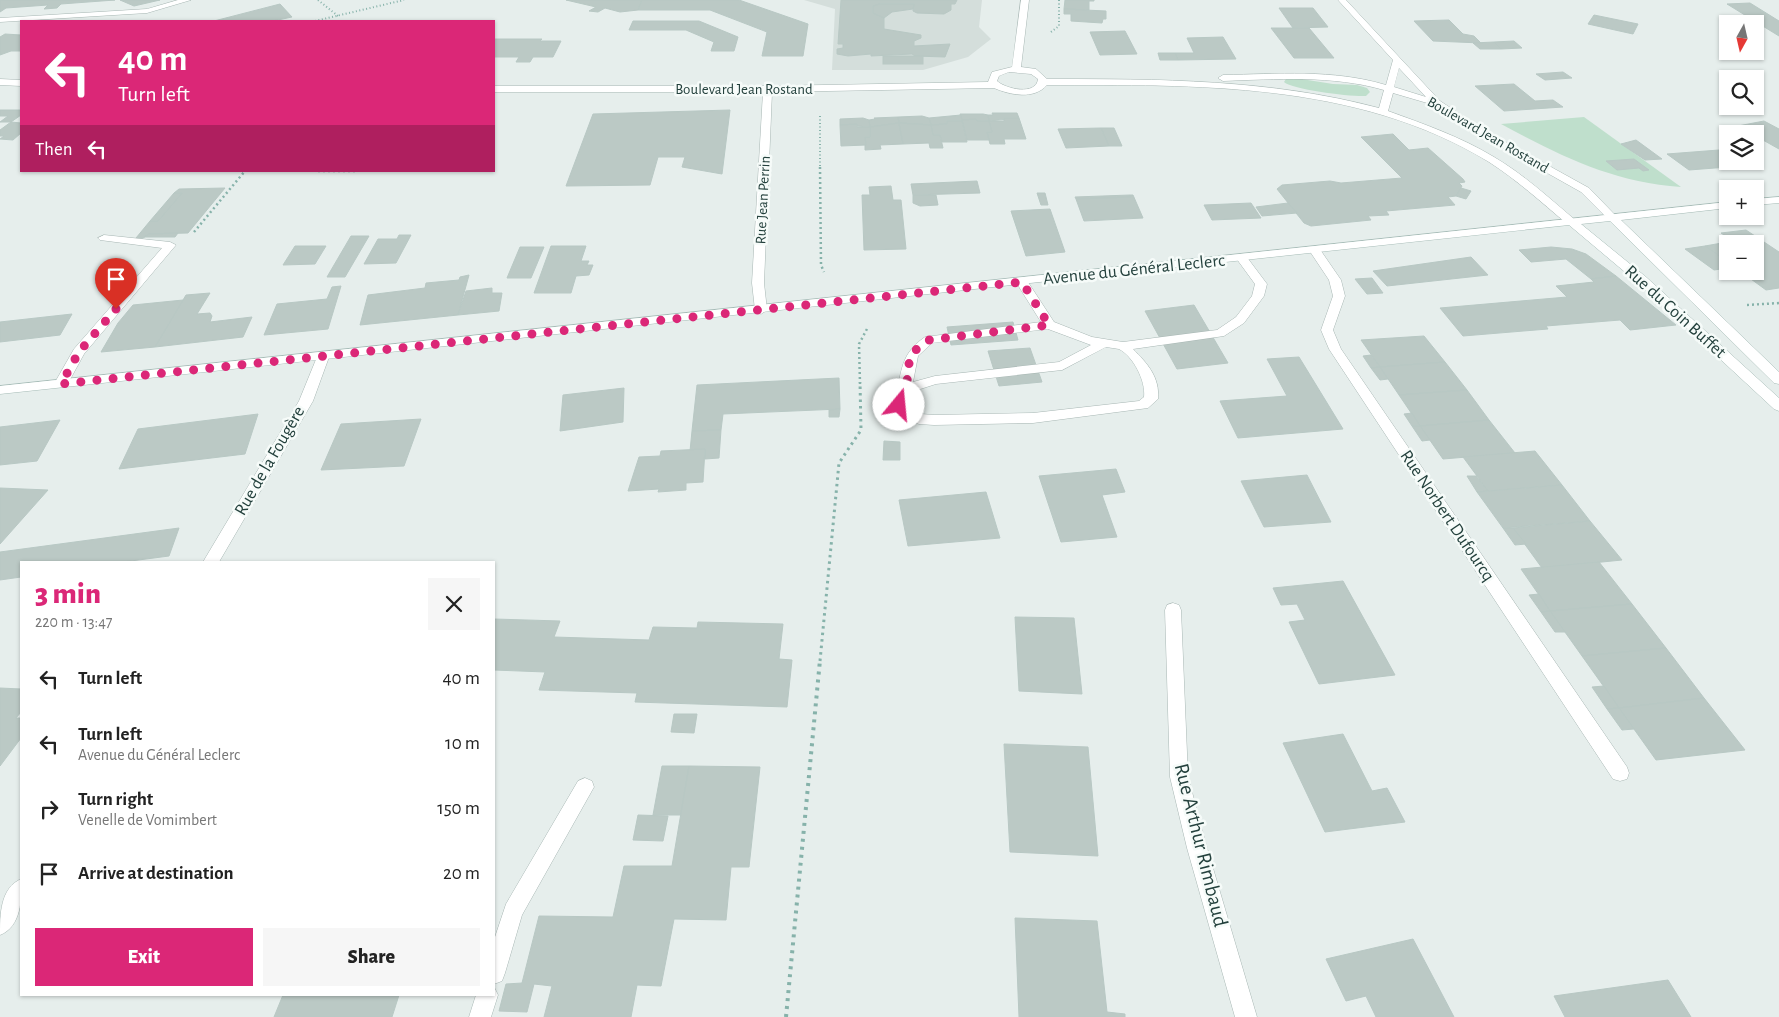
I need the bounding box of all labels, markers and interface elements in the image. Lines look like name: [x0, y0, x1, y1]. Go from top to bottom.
north arrow: [1719, 15, 1764, 60]
map controls: [1719, 15, 1764, 280]
icon: left: [35, 40, 100, 105]
text: 40 m: [118, 42, 187, 77]
button: search: [1719, 70, 1764, 115]
street label: Boulevard Jean Rostand: [675, 82, 813, 97]
text: Turn left: [118, 83, 190, 105]
street label: Boulevard Jean Rostand: [1425, 94, 1551, 176]
button: layers: [1719, 125, 1764, 170]
icon: left: [83, 135, 111, 163]
text: Then: [35, 140, 73, 159]
street label: Rue Jean Perrin: [753, 155, 773, 245]
button: +: [1719, 180, 1764, 225]
button: −: [1719, 235, 1764, 280]
street label: Avenue du Général Leclerc: [1042, 252, 1226, 288]
pin: [95, 258, 137, 309]
street label: Rue du Coin Buffet: [1621, 262, 1729, 362]
icon: arrive: [102, 265, 130, 293]
position arrow: [872, 378, 924, 430]
street label: Rue de la Fougère: [232, 403, 308, 519]
street label: Rue Norbert Dufourcq: [1396, 447, 1498, 585]
button: close: [428, 578, 480, 630]
text: 3 min: [35, 579, 101, 609]
text: 220 m · 13:47: [35, 614, 113, 630]
icon: left: [35, 665, 63, 693]
text: Turn left: [78, 669, 142, 688]
text: 40 m: [442, 669, 480, 688]
text: Turn left: [78, 725, 142, 744]
icon: left: [35, 730, 63, 758]
text: 10 m: [445, 734, 480, 753]
text: Avenue du Général Leclerc: [78, 747, 240, 763]
street label: Rue Arthur Rimbaud: [1171, 761, 1232, 929]
text: Turn right: [78, 790, 153, 809]
icon: right: [35, 795, 63, 823]
text: 150 m: [437, 799, 480, 818]
text: Venelle de Vomimbert: [78, 812, 217, 828]
icon: arrive: [35, 860, 63, 888]
text: Arrive at destination: [78, 864, 234, 883]
text: 20 m: [443, 864, 480, 883]
button: Exit: [35, 928, 253, 986]
button: Share: [263, 928, 480, 986]

